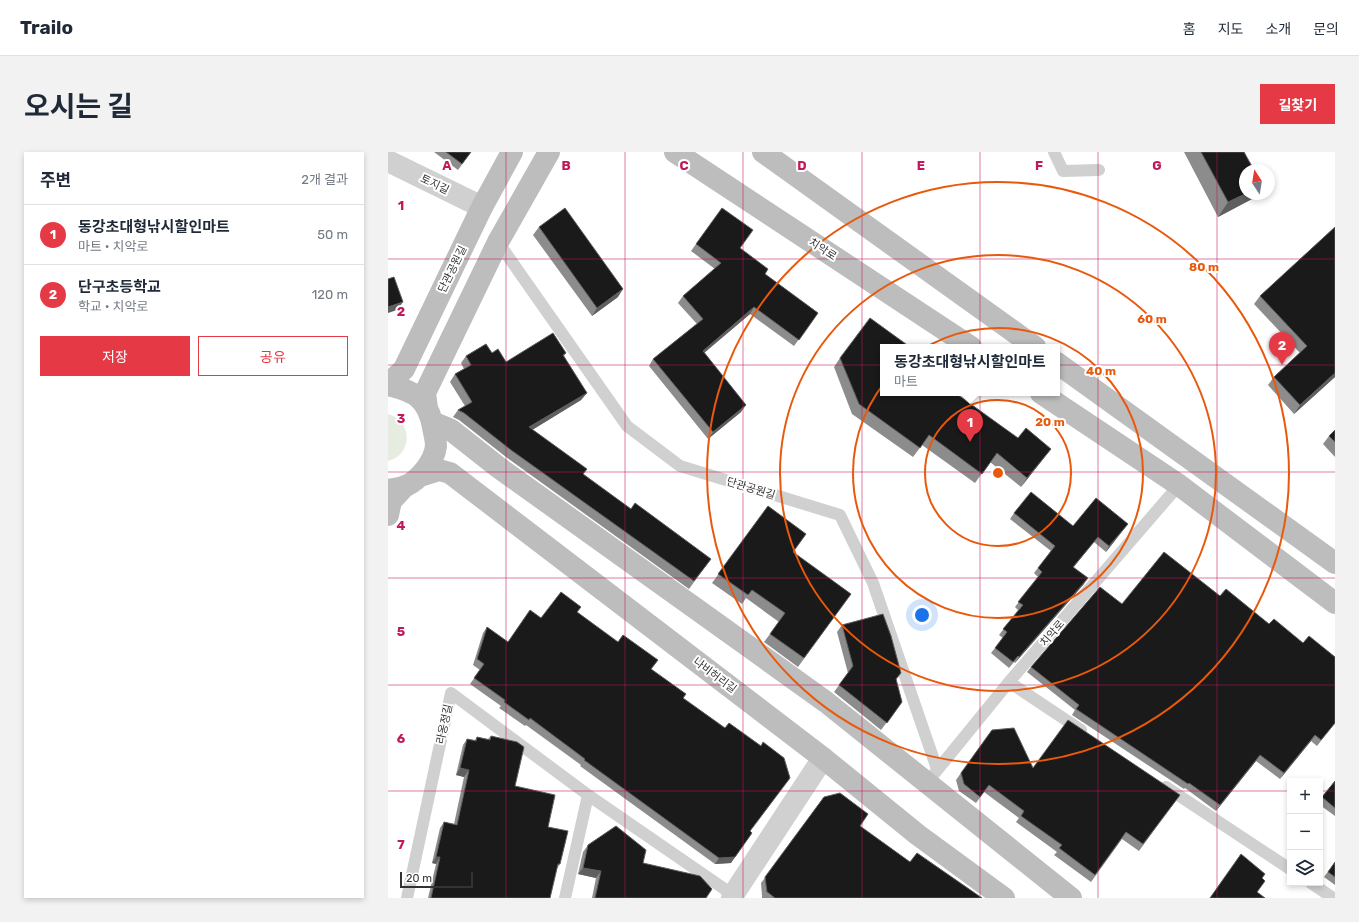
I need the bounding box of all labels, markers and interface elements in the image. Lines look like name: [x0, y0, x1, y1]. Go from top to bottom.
text: Trailo: [20, 16, 73, 39]
text: 홈: [1183, 21, 1196, 38]
text: 지도: [1218, 21, 1243, 38]
text: 소개: [1265, 21, 1291, 38]
text: 문의: [1313, 21, 1339, 38]
button: 길찾기: [1260, 84, 1335, 124]
text: 오시는 길: [24, 90, 133, 123]
text: A: [442, 158, 452, 173]
text: B: [561, 158, 571, 173]
text: C: [679, 158, 689, 173]
text: D: [797, 158, 807, 173]
text: E: [917, 158, 925, 173]
text: F: [1035, 158, 1043, 173]
text: G: [1152, 158, 1162, 173]
north arrow: [1239, 164, 1275, 200]
text: 주변: [40, 170, 71, 190]
text: 2개 결과: [301, 172, 348, 187]
street label: 토지길: [418, 172, 451, 197]
text: 1: [398, 198, 404, 213]
text: 동강초대형낚시할인마트: [78, 218, 230, 236]
text: 1: [50, 227, 56, 242]
text: 50 m: [317, 227, 348, 242]
street label: 치악로: [806, 236, 839, 263]
text: 마트 · 치악로: [78, 239, 148, 254]
street label: 단관공원길: [436, 244, 469, 295]
text: 80 m: [1189, 260, 1219, 274]
text: 단구초등학교: [78, 278, 161, 296]
text: 2: [49, 287, 57, 302]
text: 120 m: [312, 287, 348, 302]
text: 학교 · 치악로: [78, 299, 148, 314]
text: 2: [397, 304, 405, 319]
text: 60 m: [1137, 312, 1167, 326]
pin: 2: [1269, 332, 1295, 365]
button: 저장: [40, 336, 190, 376]
button: 공유: [198, 336, 348, 376]
popup: [880, 344, 1060, 396]
text: 동강초대형낚시할인마트: [894, 353, 1046, 371]
text: 40 m: [1086, 364, 1116, 378]
text: 마트: [894, 374, 918, 389]
pin: 1: [957, 409, 983, 442]
text: 3: [397, 411, 406, 426]
text: 20 m: [1035, 415, 1065, 429]
centre of rings: [991, 466, 1005, 480]
street label: 단관공원길: [725, 475, 777, 502]
text: 4: [397, 518, 406, 533]
your location: [912, 605, 932, 625]
street label: 치악로: [1038, 618, 1067, 649]
text: 5: [397, 624, 405, 639]
street label: 나비허리길: [691, 655, 739, 696]
street label: 라옹정길: [434, 703, 455, 745]
text: 6: [397, 731, 406, 746]
map controls: [1287, 778, 1323, 886]
button: +: [1287, 778, 1323, 814]
button: −: [1287, 814, 1323, 850]
text: 7: [397, 837, 405, 852]
button: layers: [1287, 850, 1323, 886]
scale bar: [400, 870, 473, 889]
text: 20 m: [406, 872, 432, 885]

